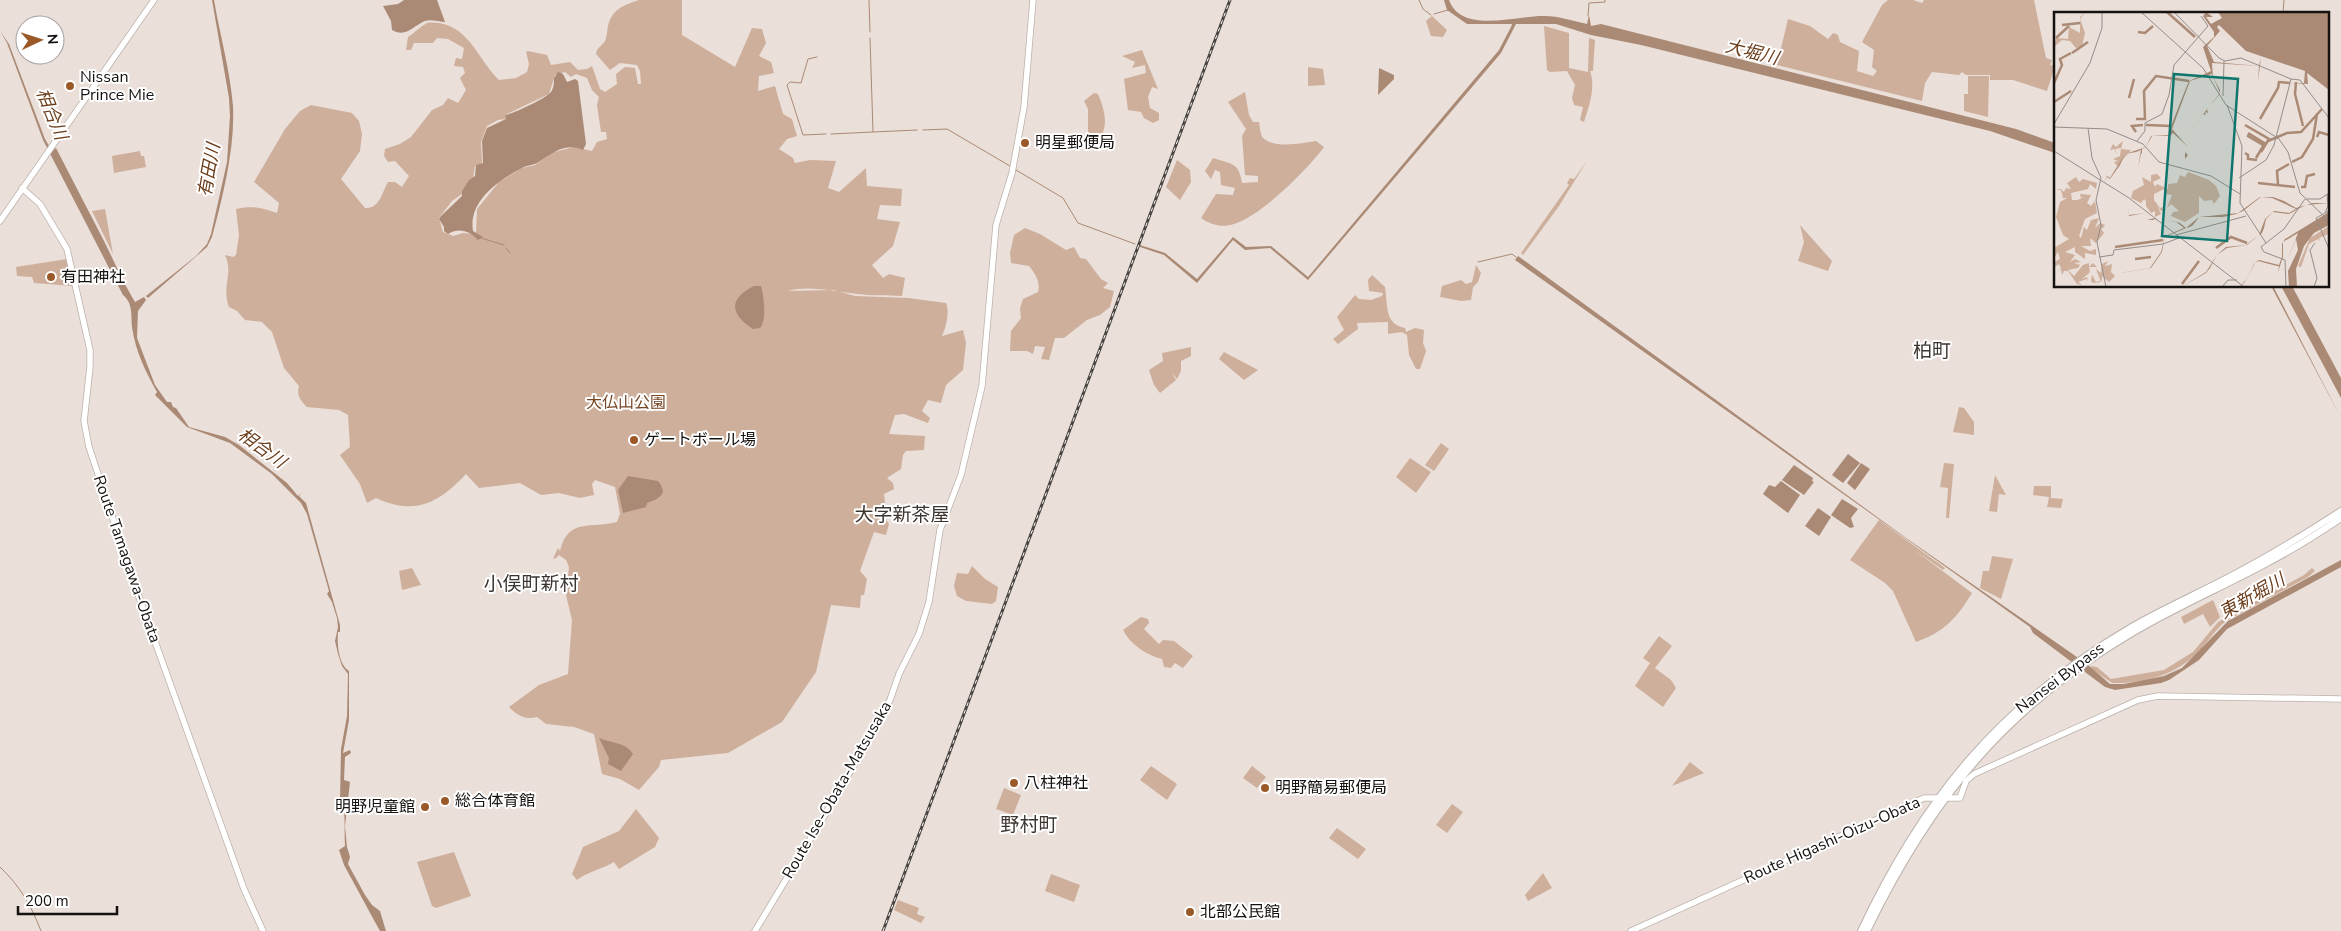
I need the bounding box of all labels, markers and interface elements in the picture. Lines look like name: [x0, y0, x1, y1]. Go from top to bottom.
inset map: [2054, 12, 2328, 288]
north arrow: [15, 15, 65, 65]
text: N: [43, 33, 62, 45]
water label: 大堀川: [1723, 34, 1783, 71]
place label: Nissan Prince Mie: [80, 66, 154, 106]
marker: Nissan Prince Mie: [64, 80, 76, 92]
water label: 相合川: [31, 84, 74, 145]
place label: 明星郵便局: [1035, 132, 1115, 154]
marker: 明星郵便局: [1019, 137, 1031, 149]
water label: 有田川: [192, 139, 226, 199]
place label: 有田神社: [61, 266, 125, 288]
marker: 有田神社: [45, 271, 57, 283]
district label: 柏町: [1913, 338, 1951, 364]
park label: 大仏山公園: [586, 392, 666, 414]
water label: 相合川: [233, 422, 293, 475]
place label: ゲートボール場: [644, 429, 756, 451]
marker: ゲートボール場: [628, 434, 640, 446]
street label: Route Tamagawa-Obata: [88, 472, 166, 646]
district label: 大字新茶屋: [854, 502, 950, 528]
water label: 東新堀川: [2215, 567, 2291, 624]
district label: 小俣町新村: [483, 571, 579, 597]
street label: Nansei Bypass: [2011, 637, 2109, 719]
street label: Route Ise-Obata-Matsusaka: [777, 697, 897, 883]
place label: 八柱神社: [1024, 772, 1088, 794]
marker: 八柱神社: [1008, 777, 1020, 789]
place label: 明野簡易郵便局: [1275, 777, 1387, 799]
marker: 明野簡易郵便局: [1259, 782, 1271, 794]
place label: 総合体育館: [455, 790, 535, 812]
street label: Route Higashi-Oizu-Obata: [1740, 791, 1924, 889]
marker: 総合体育館: [439, 795, 451, 807]
place label: 明野児童館: [335, 796, 415, 818]
marker: 明野児童館: [419, 801, 431, 813]
district label: 野村町: [1000, 812, 1058, 838]
scale bar: [18, 884, 116, 916]
text: 200 m: [25, 891, 69, 911]
place label: 北部公民館: [1200, 901, 1280, 923]
marker: 北部公民館: [1184, 906, 1196, 918]

